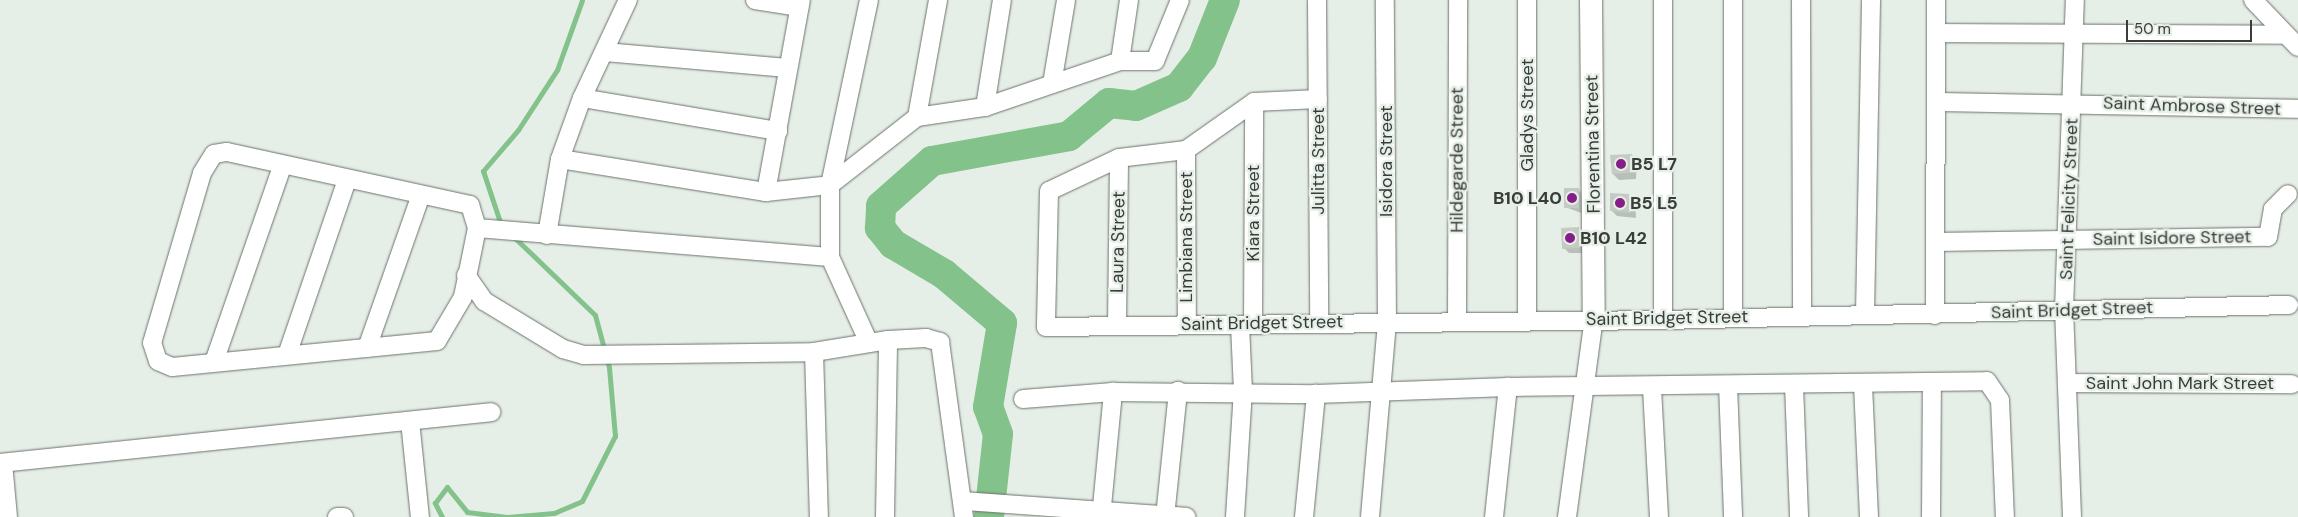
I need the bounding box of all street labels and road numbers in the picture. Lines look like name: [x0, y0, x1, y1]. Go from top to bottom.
street label: Gladys Street: [1516, 58, 1538, 172]
street label: Florentina Street: [1581, 75, 1605, 213]
street label: Hildegarde Street: [1446, 87, 1468, 233]
street label: Saint Ambrose Street: [2103, 92, 2281, 120]
street label: Isidora Street: [1375, 105, 1397, 217]
street label: Julitta Street: [1307, 107, 1329, 215]
street label: Saint Felicity Street: [2055, 118, 2083, 280]
street label: Kiara Street: [1242, 165, 1264, 261]
street label: Limbiana Street: [1175, 171, 1197, 303]
street label: Laura Street: [1106, 191, 1130, 293]
street label: Saint Isidore Street: [2093, 226, 2251, 250]
street label: Saint Bridget Street: [1991, 296, 2153, 324]
street label: Saint Bridget Street: [1586, 306, 1748, 330]
street label: Saint Bridget Street: [1181, 311, 1343, 335]
street label: Saint John Mark Street: [2086, 372, 2274, 394]

